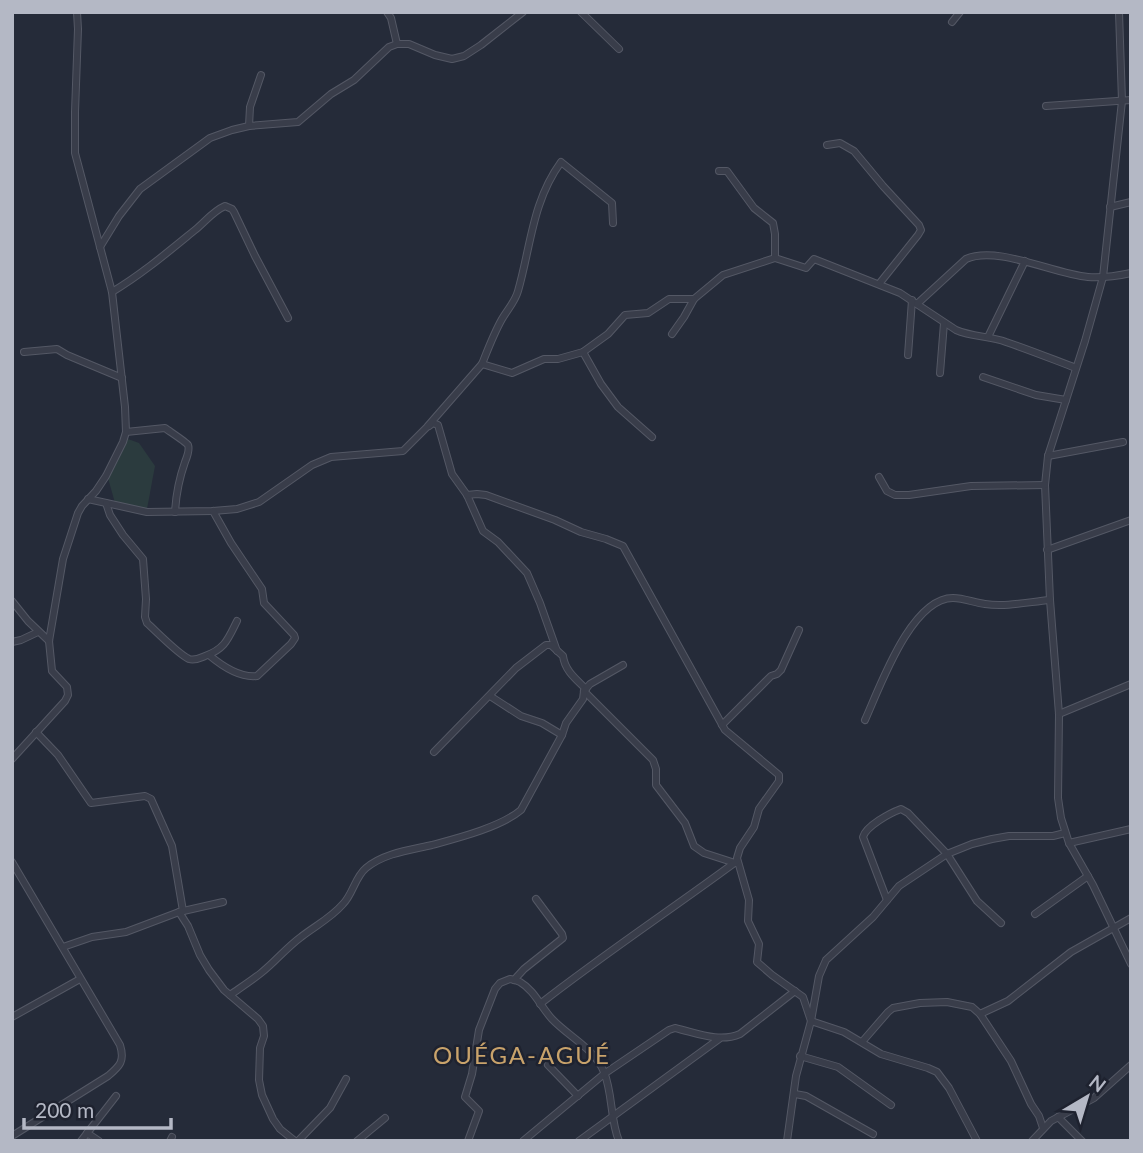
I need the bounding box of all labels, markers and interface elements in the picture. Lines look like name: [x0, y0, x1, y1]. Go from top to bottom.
district label: OUÉGA-AGUÉ: [433, 1040, 611, 1069]
north arrow: [1052, 1062, 1122, 1132]
text: N: [1085, 1070, 1111, 1097]
scale bar: [24, 1086, 172, 1130]
text: 200 m: [35, 1097, 94, 1122]

